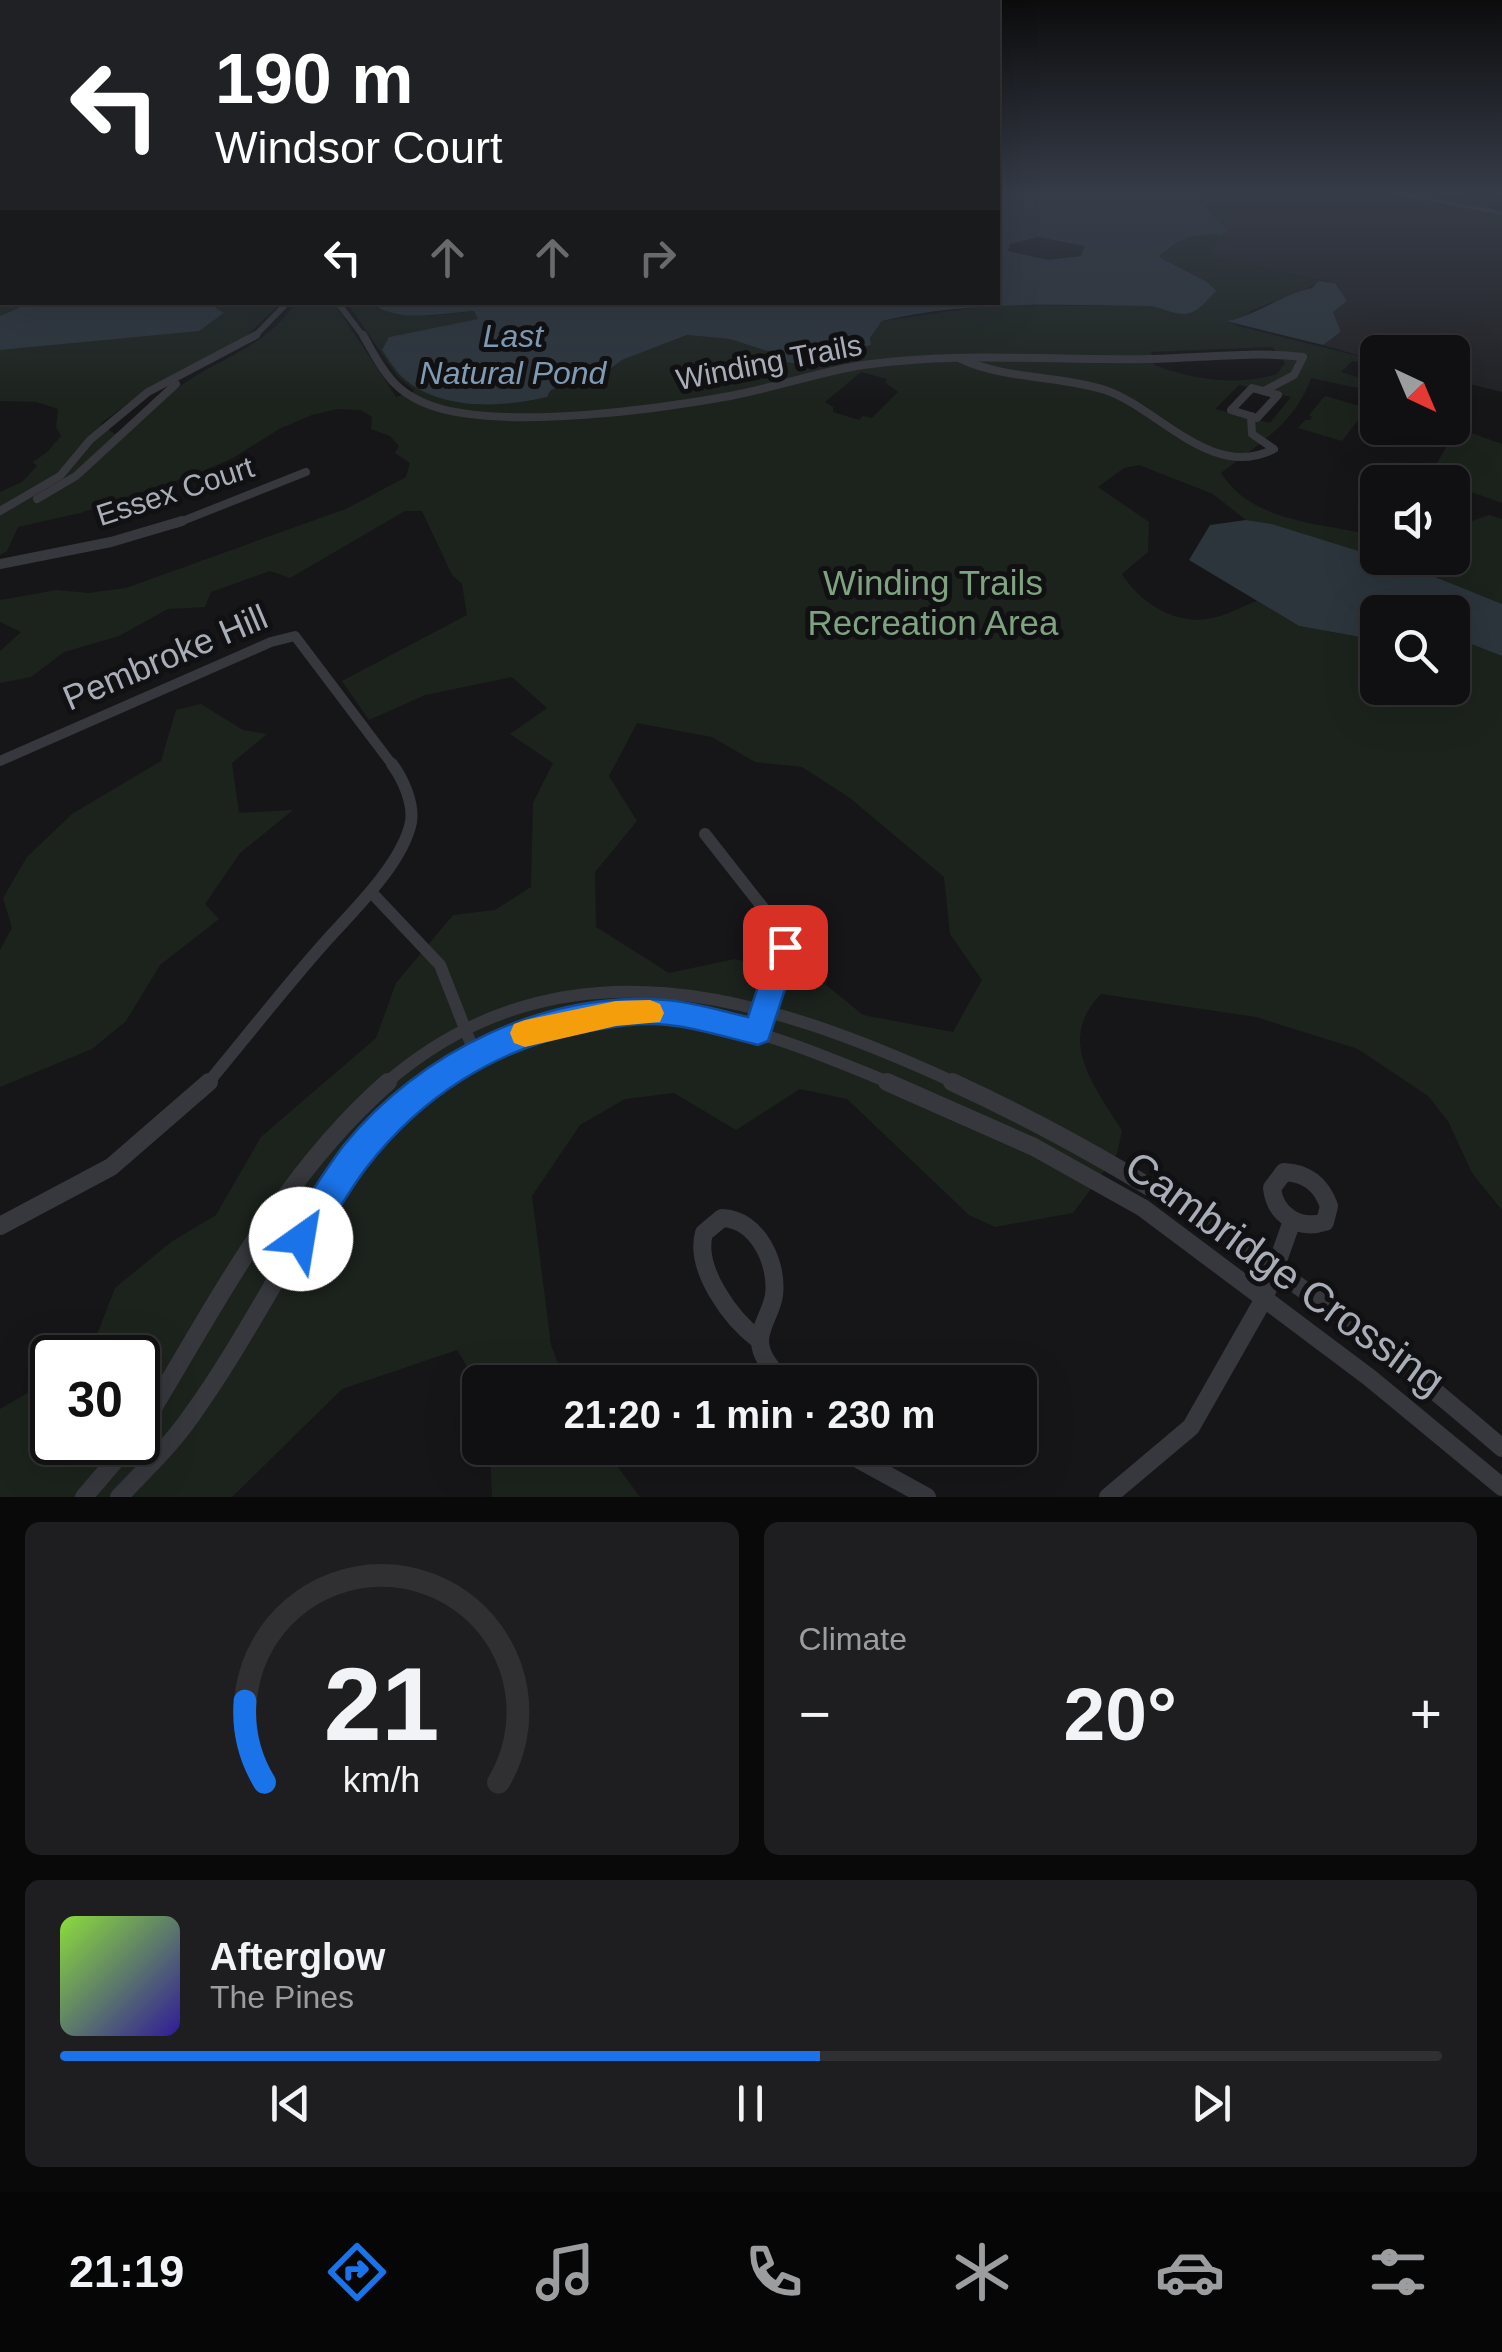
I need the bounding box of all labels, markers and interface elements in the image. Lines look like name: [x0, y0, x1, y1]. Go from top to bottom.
icon: left: [50, 40, 180, 170]
text: 190 m: [215, 40, 413, 118]
text: Windsor Court: [215, 122, 503, 173]
icon: left: [315, 230, 370, 285]
icon: ahead: [420, 230, 475, 285]
icon: ahead: [525, 230, 580, 285]
icon: right: [630, 230, 685, 285]
water label: Last Natural Pond: [420, 318, 608, 391]
street label: Winding Trails: [673, 328, 865, 396]
north arrow: [1360, 335, 1470, 445]
map controls: [1360, 335, 1470, 705]
street label: Essex Court: [92, 450, 258, 532]
button: sound: [1360, 465, 1470, 575]
park label: Winding Trails Recreation Area: [808, 563, 1059, 642]
button: search: [1360, 595, 1470, 705]
street label: Pembroke Hill: [57, 596, 273, 718]
pin: [743, 905, 828, 990]
icon: arrive: [758, 920, 813, 975]
street label: Cambridge Crossing: [1116, 1141, 1454, 1405]
position arrow: [249, 1187, 353, 1291]
speed limit sign: 30: [30, 1335, 160, 1465]
text: 21:20 · 1 min · 230 m: [564, 1394, 935, 1436]
text: Climate: [799, 1621, 907, 1657]
text: 21: [324, 1646, 440, 1762]
text: 20°: [1064, 1672, 1177, 1756]
text: −: [799, 1683, 831, 1745]
text: +: [1410, 1683, 1442, 1745]
text: km/h: [343, 1760, 420, 1800]
text: Afterglow: [210, 1936, 385, 1978]
text: The Pines: [210, 1979, 354, 2015]
icon: previous: [263, 2076, 318, 2131]
icon: pause: [723, 2076, 778, 2131]
icon: next: [1184, 2076, 1239, 2131]
icon: directions: [322, 2237, 392, 2307]
icon: music: [530, 2237, 600, 2307]
icon: phone: [739, 2237, 809, 2307]
icon: climate: [947, 2237, 1017, 2307]
icon: car: [1155, 2237, 1225, 2307]
icon: filters: [1363, 2237, 1433, 2307]
text: 21:19: [69, 2246, 184, 2297]

